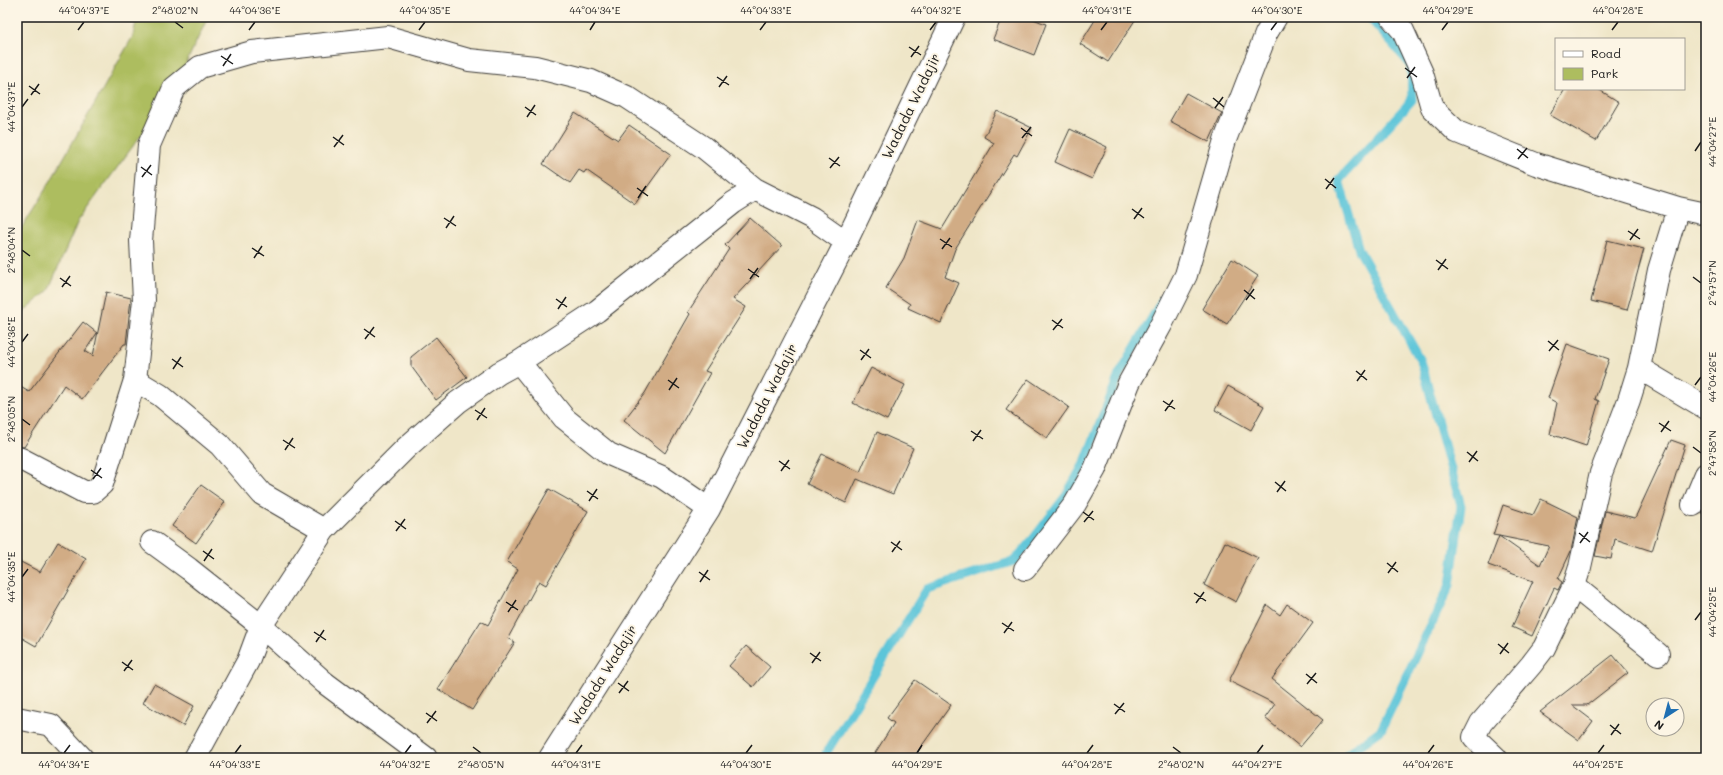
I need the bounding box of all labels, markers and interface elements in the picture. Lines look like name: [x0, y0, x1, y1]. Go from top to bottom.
text: 44°04'37"E: [59, 3, 110, 17]
text: 2°48'02"N: [152, 3, 198, 17]
text: 44°04'36"E: [230, 3, 281, 17]
text: 44°04'35"E: [400, 3, 451, 17]
text: 44°04'34"E: [570, 3, 621, 17]
text: 44°04'33"E: [741, 3, 792, 17]
text: 44°04'32"E: [911, 3, 962, 17]
text: 44°04'31"E: [1082, 3, 1132, 17]
text: 44°04'30"E: [1251, 3, 1303, 17]
text: 44°04'29"E: [1423, 3, 1474, 17]
text: 44°04'28"E: [1593, 3, 1644, 17]
legend: [1555, 38, 1685, 90]
text: Road: [1591, 45, 1621, 61]
street label: Wadada Wadajir: [877, 50, 944, 162]
text: Park: [1591, 65, 1618, 81]
text: 44°04'37"E: [4, 81, 18, 132]
text: 44°04'27"E: [1705, 117, 1719, 167]
text: 2°48'04"N: [4, 227, 18, 273]
text: 2°47'57"N: [1705, 260, 1719, 306]
text: 44°04'36"E: [4, 316, 18, 368]
street label: Wadada Wadajir: [732, 340, 801, 451]
text: 44°04'26"E: [1705, 351, 1719, 402]
text: 2°48'05"N: [4, 396, 18, 442]
text: 2°47'58"N: [1705, 430, 1719, 476]
text: 44°04'35"E: [4, 551, 18, 602]
text: 44°04'25"E: [1705, 586, 1719, 637]
street label: Wadada Wadajir: [564, 621, 641, 729]
north arrow: [1645, 697, 1685, 737]
text: N: [1651, 717, 1667, 734]
text: 44°04'34"E: [39, 757, 90, 771]
text: 44°04'33"E: [210, 757, 261, 771]
text: 44°04'32"E: [380, 757, 431, 771]
text: 2°48'05"N: [458, 757, 504, 771]
text: 44°04'31"E: [551, 757, 601, 771]
text: 44°04'30"E: [720, 757, 772, 771]
text: 44°04'29"E: [892, 757, 943, 771]
text: 44°04'28"E: [1062, 757, 1113, 771]
text: 2°48'02"N: [1158, 757, 1204, 771]
text: 44°04'27"E: [1232, 757, 1282, 771]
text: 44°04'26"E: [1403, 757, 1454, 771]
text: 44°04'25"E: [1573, 757, 1624, 771]

